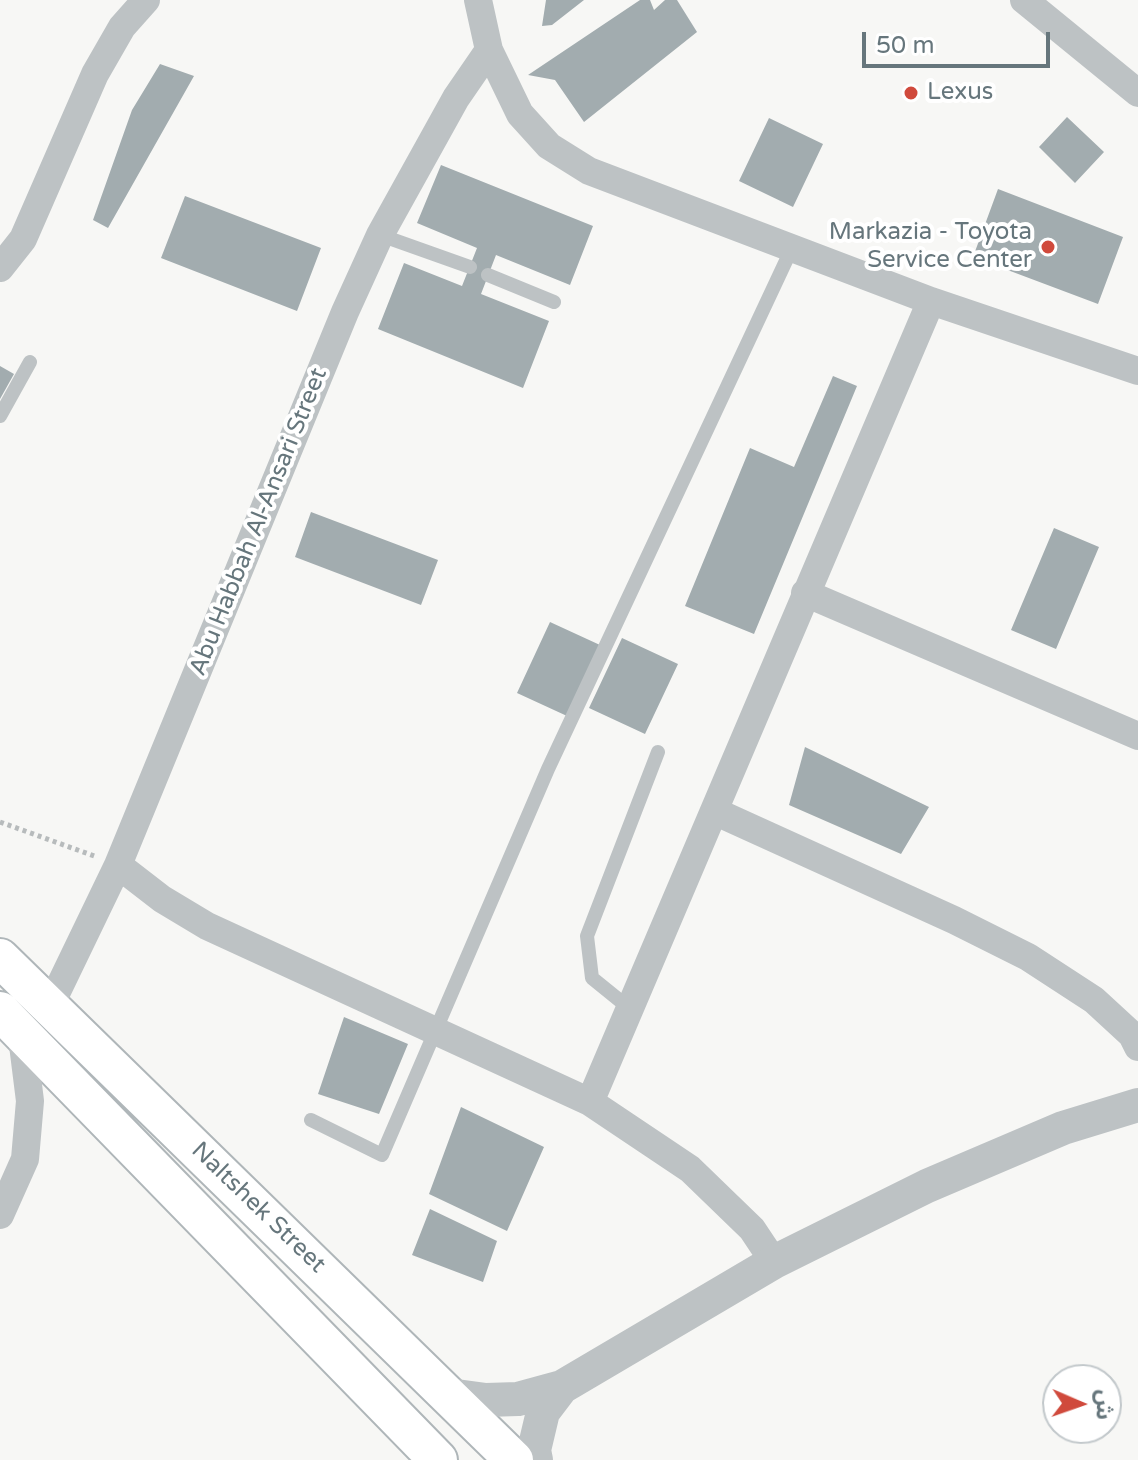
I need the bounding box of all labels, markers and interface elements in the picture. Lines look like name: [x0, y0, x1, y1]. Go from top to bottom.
scale bar: [866, 16, 1054, 66]
text: 50 m: [876, 31, 934, 60]
place label: Lexus: [927, 79, 993, 107]
marker: Lexus: [902, 84, 920, 102]
place label: Markazia - Toyota Service Center: [829, 219, 1032, 275]
marker: Markazia - Toyota Service Center: [1039, 238, 1057, 256]
street label: Abu Habbah Al-Ansari Street: [184, 364, 334, 680]
street label: Naltshek Street: [185, 1137, 331, 1279]
north arrow: [1042, 1364, 1122, 1444]
text: ش: [1090, 1389, 1118, 1420]

